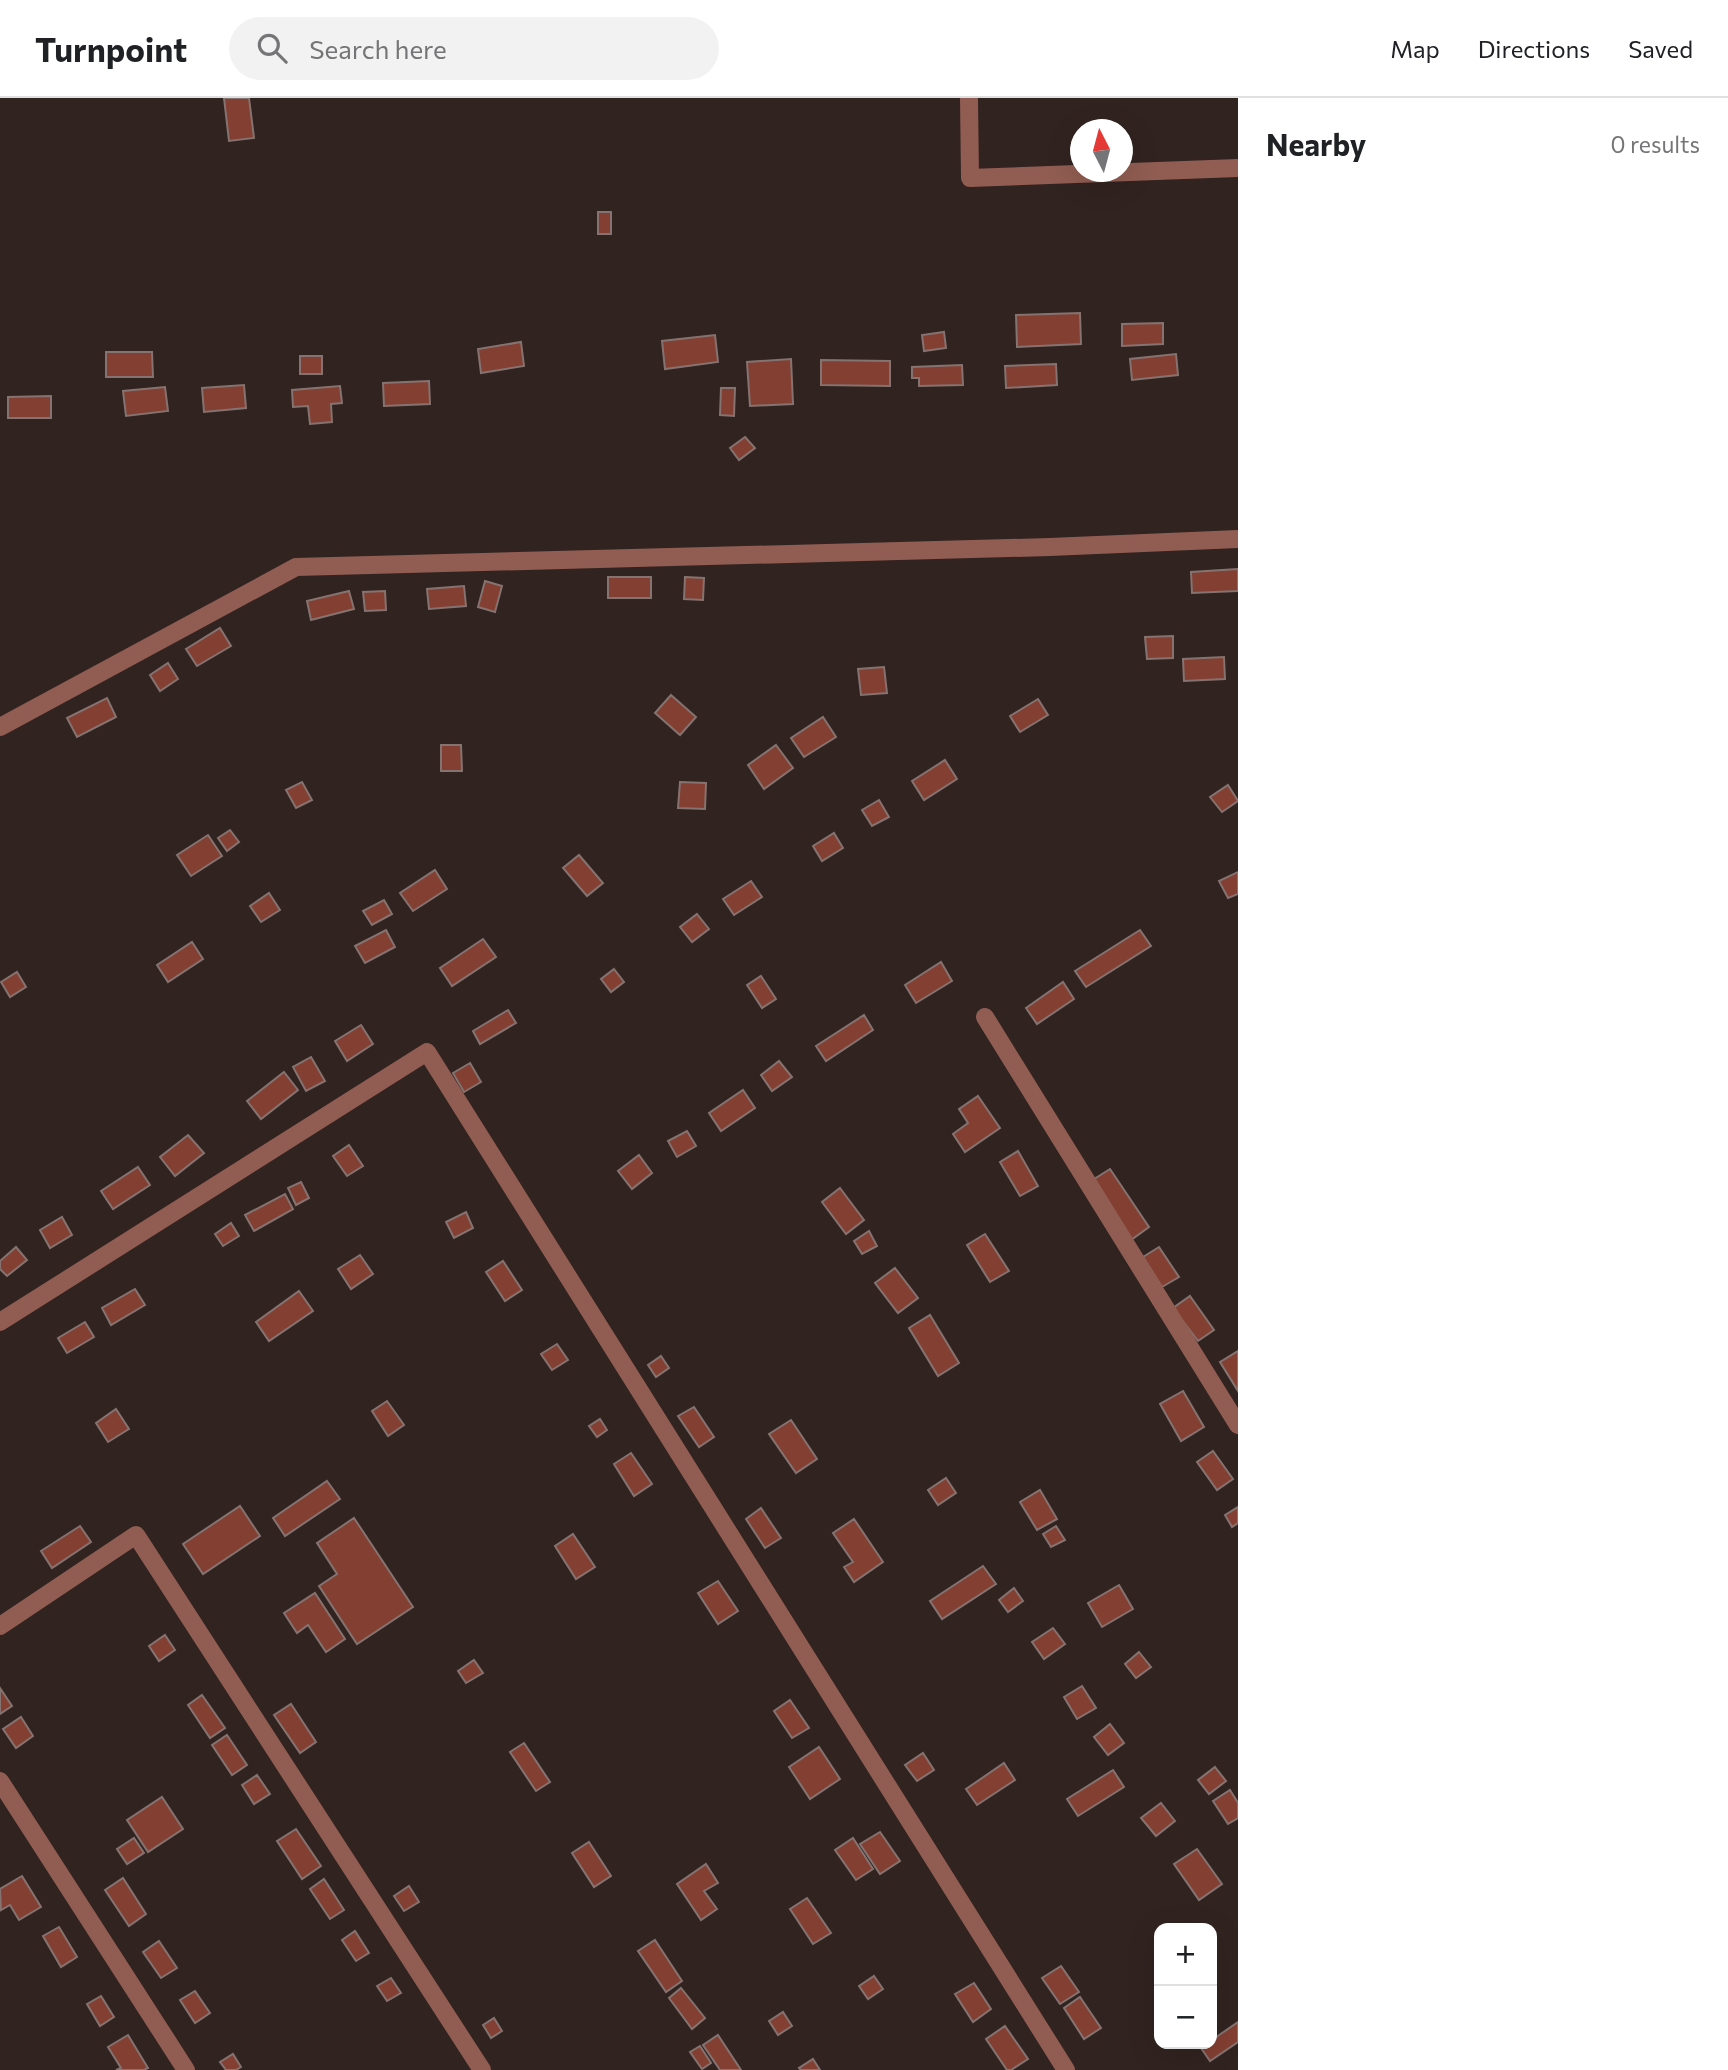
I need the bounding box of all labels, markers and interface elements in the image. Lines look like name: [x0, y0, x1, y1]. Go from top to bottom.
search box: [229, 17, 719, 80]
text: Turnpoint: [35, 28, 187, 69]
icon: search: [253, 29, 291, 67]
text: Search here: [309, 33, 447, 64]
text: Map: [1390, 34, 1440, 63]
text: Directions: [1478, 34, 1590, 63]
text: Saved: [1628, 34, 1693, 63]
north arrow: [1070, 119, 1133, 182]
text: Nearby: [1266, 125, 1366, 162]
text: 0 results: [1611, 130, 1700, 158]
map controls: [1154, 1923, 1217, 2049]
button: +: [1154, 1923, 1217, 1986]
button: −: [1154, 1986, 1217, 2049]

